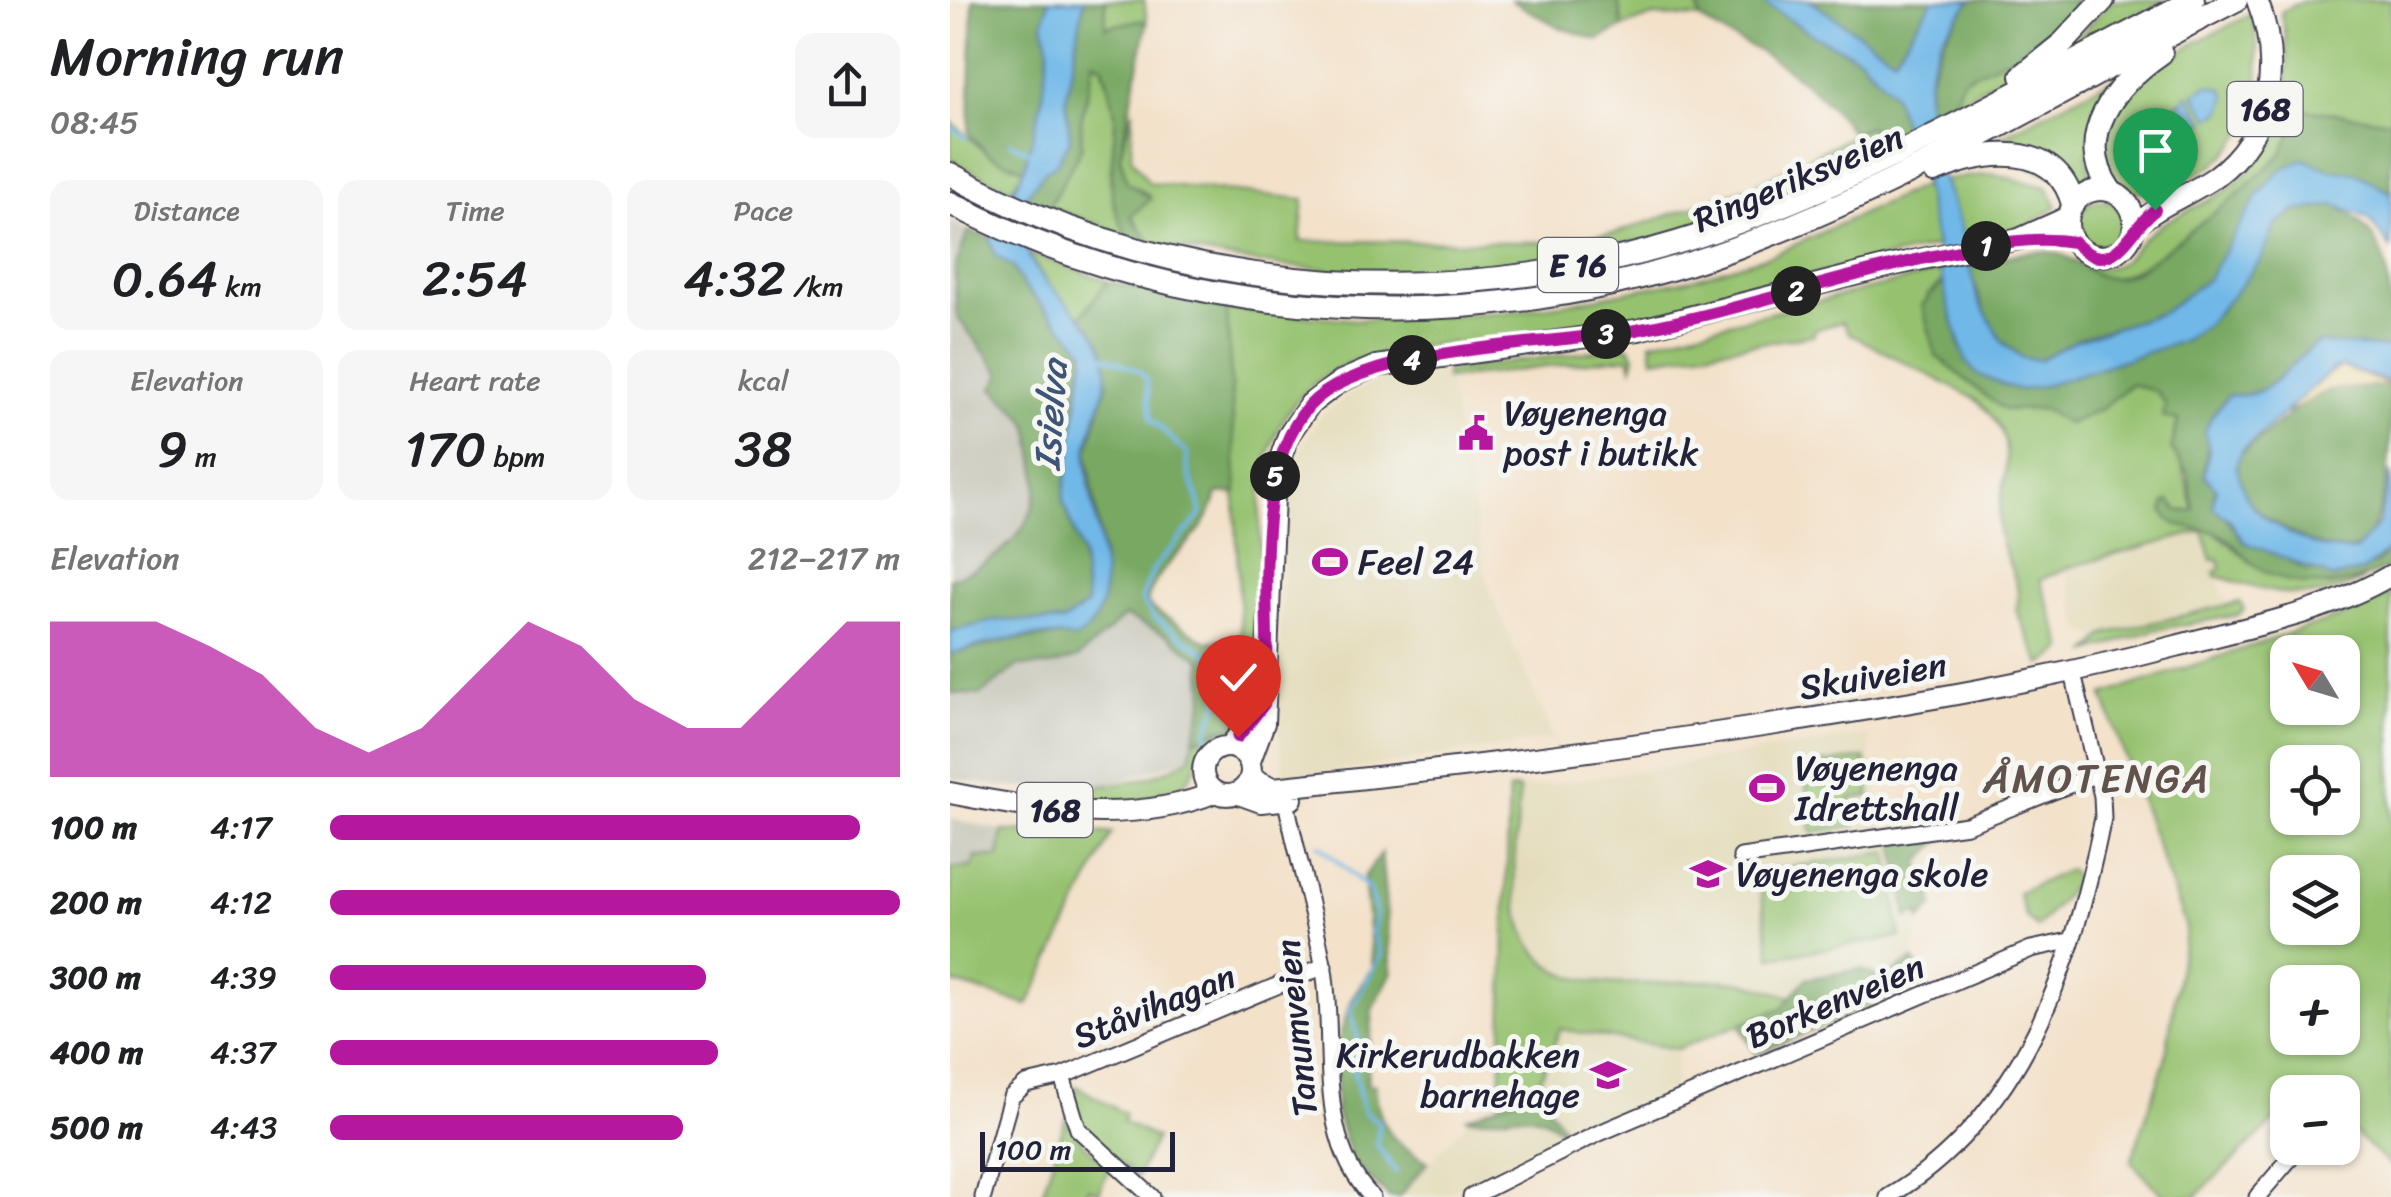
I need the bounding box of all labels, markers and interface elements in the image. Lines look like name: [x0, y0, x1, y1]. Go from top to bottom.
text: Morning run: [50, 8, 344, 105]
button: share: [795, 33, 900, 138]
road number: 168: [2228, 82, 2302, 136]
text: 08:45: [50, 94, 139, 151]
street label: Ringeriksveien: [1683, 106, 1913, 250]
pin: [2113, 108, 2198, 211]
icon: arrive: [2128, 123, 2183, 178]
text: Distance: [134, 186, 240, 235]
text: Time: [445, 186, 505, 235]
text: Pace: [734, 186, 793, 235]
pin: 1: [1961, 221, 2011, 271]
text: 1: [1980, 221, 1992, 270]
text: 0.64: [112, 235, 218, 324]
text: 2:54: [422, 235, 528, 324]
text: 4:32: [683, 235, 786, 324]
road number: E 16: [1538, 238, 1618, 292]
text: km: [218, 262, 262, 311]
text: /km: [786, 262, 843, 311]
pin: 2: [1771, 266, 1821, 316]
text: 2: [1788, 266, 1804, 315]
pin: 3: [1581, 309, 1631, 359]
text: 3: [1598, 309, 1614, 358]
pin: 4: [1387, 335, 1437, 385]
text: 4: [1403, 335, 1421, 384]
water label: Isielva: [1013, 355, 1088, 473]
text: Elevation: [130, 356, 243, 405]
text: Heart rate: [409, 356, 541, 405]
text: kcal: [738, 356, 789, 405]
place label: Vøyenenga post i butikk: [1502, 382, 1699, 484]
text: 9: [157, 405, 188, 494]
text: 170: [405, 405, 486, 494]
text: 38: [735, 405, 792, 494]
public building icon: Vøyenenga post i butikk: [1457, 414, 1495, 452]
text: m: [188, 432, 216, 481]
text: bpm: [486, 432, 545, 481]
pin: 5: [1250, 451, 1300, 501]
text: 5: [1266, 451, 1284, 500]
text: Elevation: [50, 530, 180, 587]
text: 212–217 m: [748, 530, 900, 587]
place label: Feel 24: [1358, 531, 1474, 593]
sports icon: Feel 24: [1311, 543, 1349, 581]
street label: Skuiveien: [1795, 634, 1951, 718]
pin: [1196, 635, 1281, 738]
north arrow: [2270, 635, 2360, 725]
map controls: [2270, 635, 2360, 1165]
icon: check: [1211, 650, 1266, 705]
place label: Vøyenenga Idrettshall: [1794, 737, 1960, 839]
district label: ÅMOTENGA: [1982, 743, 2211, 814]
button: locate: [2270, 745, 2360, 835]
sports icon: Vøyenenga Idrettshall: [1748, 769, 1786, 807]
road number: 168: [1018, 783, 1092, 837]
text: 100 m: [50, 799, 137, 856]
text: 4:17: [210, 799, 272, 856]
place label: Vøyenenga skole: [1736, 843, 1988, 905]
school or university icon: Vøyenenga skole: [1689, 855, 1727, 893]
button: layers: [2270, 855, 2360, 945]
text: 200 m: [50, 874, 142, 931]
text: 4:12: [210, 874, 272, 931]
street label: Borkenveien: [1736, 935, 1934, 1067]
street label: Tanumveien: [1256, 936, 1336, 1120]
street label: Ståvihagan: [1063, 945, 1245, 1067]
text: 300 m: [50, 949, 141, 1006]
text: 4:39: [210, 949, 277, 1006]
button: +: [2270, 965, 2360, 1055]
text: 400 m: [50, 1024, 143, 1081]
text: 4:37: [210, 1024, 276, 1081]
place label: Kirkerudbakken barnehage: [1336, 1024, 1580, 1126]
school or university icon: Kirkerudbakken barnehage: [1589, 1056, 1627, 1094]
button: −: [2270, 1075, 2360, 1165]
text: 500 m: [50, 1099, 143, 1156]
text: 4:43: [210, 1099, 277, 1156]
text: 100 m: [995, 1125, 1071, 1174]
scale bar: [980, 1127, 1175, 1172]

